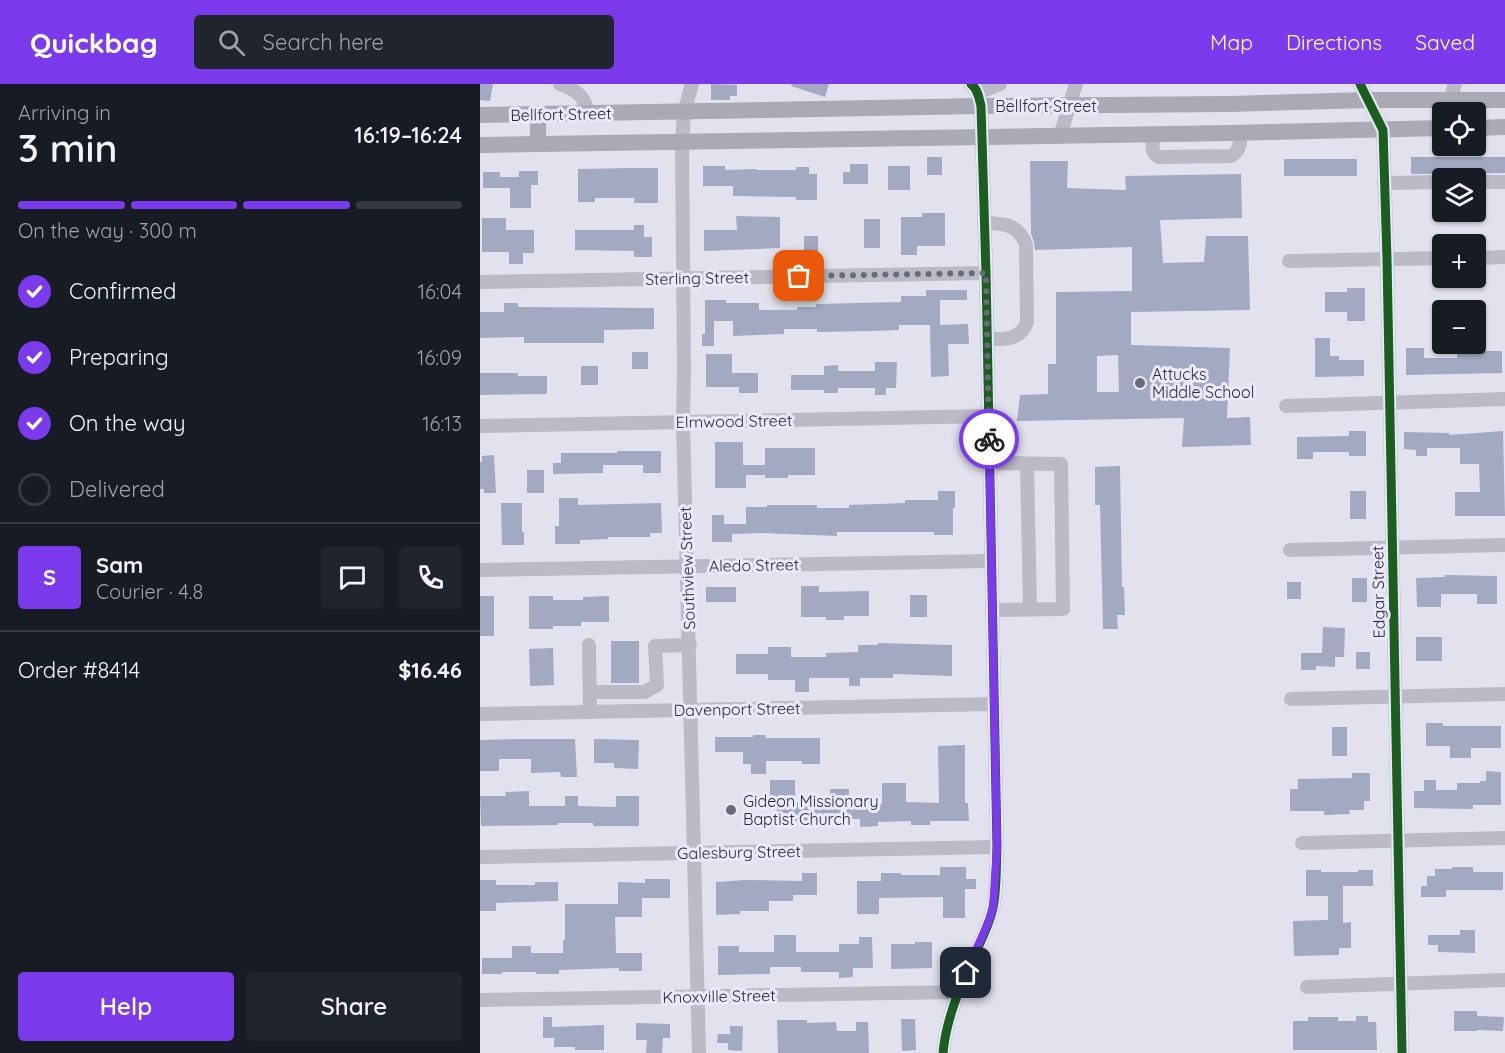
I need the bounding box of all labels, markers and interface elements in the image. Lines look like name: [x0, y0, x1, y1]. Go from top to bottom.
search box: [194, 15, 614, 69]
text: Quickbag: [30, 25, 158, 60]
icon: search: [215, 26, 248, 59]
text: Search here: [263, 28, 384, 56]
text: Map: [1210, 29, 1253, 55]
text: Directions: [1286, 29, 1382, 55]
text: Saved: [1415, 29, 1475, 55]
street label: Bellfort Street: [995, 96, 1097, 116]
text: Arriving in: [18, 100, 111, 125]
map controls: [1432, 102, 1486, 354]
button: locate: [1432, 102, 1486, 156]
street label: Bellfort Street: [510, 103, 612, 125]
text: 16:19–16:24: [354, 121, 462, 149]
text: 3 min: [18, 123, 117, 172]
button: layers: [1432, 168, 1486, 222]
text: On the way · 300 m: [18, 218, 197, 243]
button: +: [1432, 234, 1486, 288]
pin: [773, 250, 824, 301]
icon: bag: [782, 259, 815, 292]
street label: Sterling Street: [645, 267, 749, 289]
icon: check: [18, 275, 51, 308]
text: Confirmed: [69, 277, 176, 305]
text: 16:04: [418, 279, 462, 304]
button: −: [1432, 300, 1486, 354]
icon: check: [18, 341, 51, 374]
text: Preparing: [69, 343, 169, 371]
text: 16:09: [417, 345, 462, 370]
place label: Attucks Middle School: [1152, 364, 1254, 402]
marker: Attucks Middle School: [1133, 376, 1147, 390]
icon: check: [18, 407, 51, 440]
text: On the way: [69, 409, 185, 437]
courier: [959, 409, 1019, 469]
street label: Elmwood Street: [676, 410, 792, 432]
text: 16:13: [422, 411, 462, 436]
icon: bike: [973, 423, 1006, 456]
text: Delivered: [69, 475, 165, 503]
street label: Southview Street: [675, 506, 699, 630]
button: chat: [321, 546, 384, 609]
button: phone: [399, 546, 462, 609]
street label: Edgar Street: [1367, 546, 1389, 638]
text: Sam: [96, 551, 143, 579]
street label: Aledo Street: [709, 554, 799, 576]
text: S: [43, 563, 56, 591]
text: Courier · 4.8: [96, 579, 203, 604]
text: Order #8414: [18, 656, 140, 684]
text: $16.46: [398, 656, 462, 684]
street label: Davenport Street: [673, 698, 801, 720]
place label: Gideon Missionary Baptist Church: [743, 791, 879, 829]
marker: Gideon Missionary Baptist Church: [724, 803, 738, 817]
street label: Galesburg Street: [677, 841, 801, 863]
pin: [940, 947, 991, 998]
icon: home: [949, 956, 982, 989]
button: Help: [18, 972, 234, 1041]
button: Share: [246, 972, 462, 1041]
street label: Knoxville Street: [662, 985, 776, 1007]

